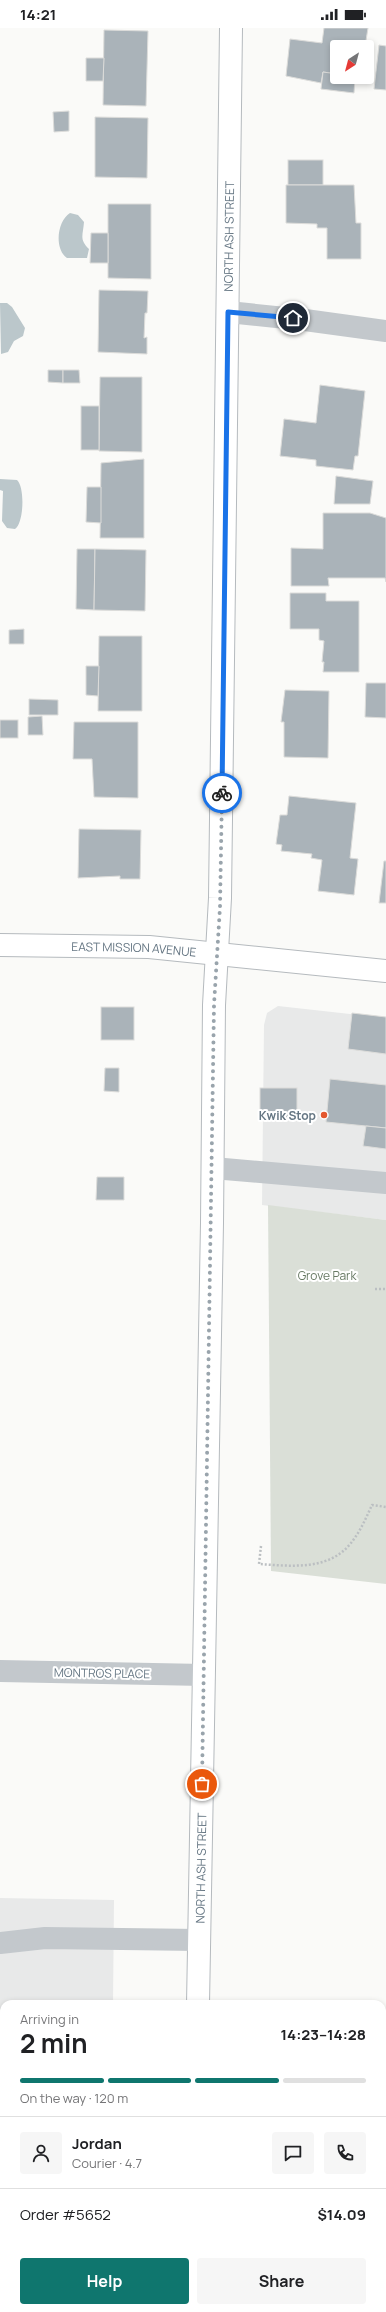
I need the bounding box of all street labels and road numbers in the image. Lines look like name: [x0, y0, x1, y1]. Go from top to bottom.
street label: NORTH ASH STREET: [219, 180, 238, 292]
street label: EAST MISSION AVENUE: [71, 937, 197, 960]
street label: MONTROS PLACE: [54, 1664, 150, 1682]
street label: NORTH ASH STREET: [191, 1812, 210, 1924]

